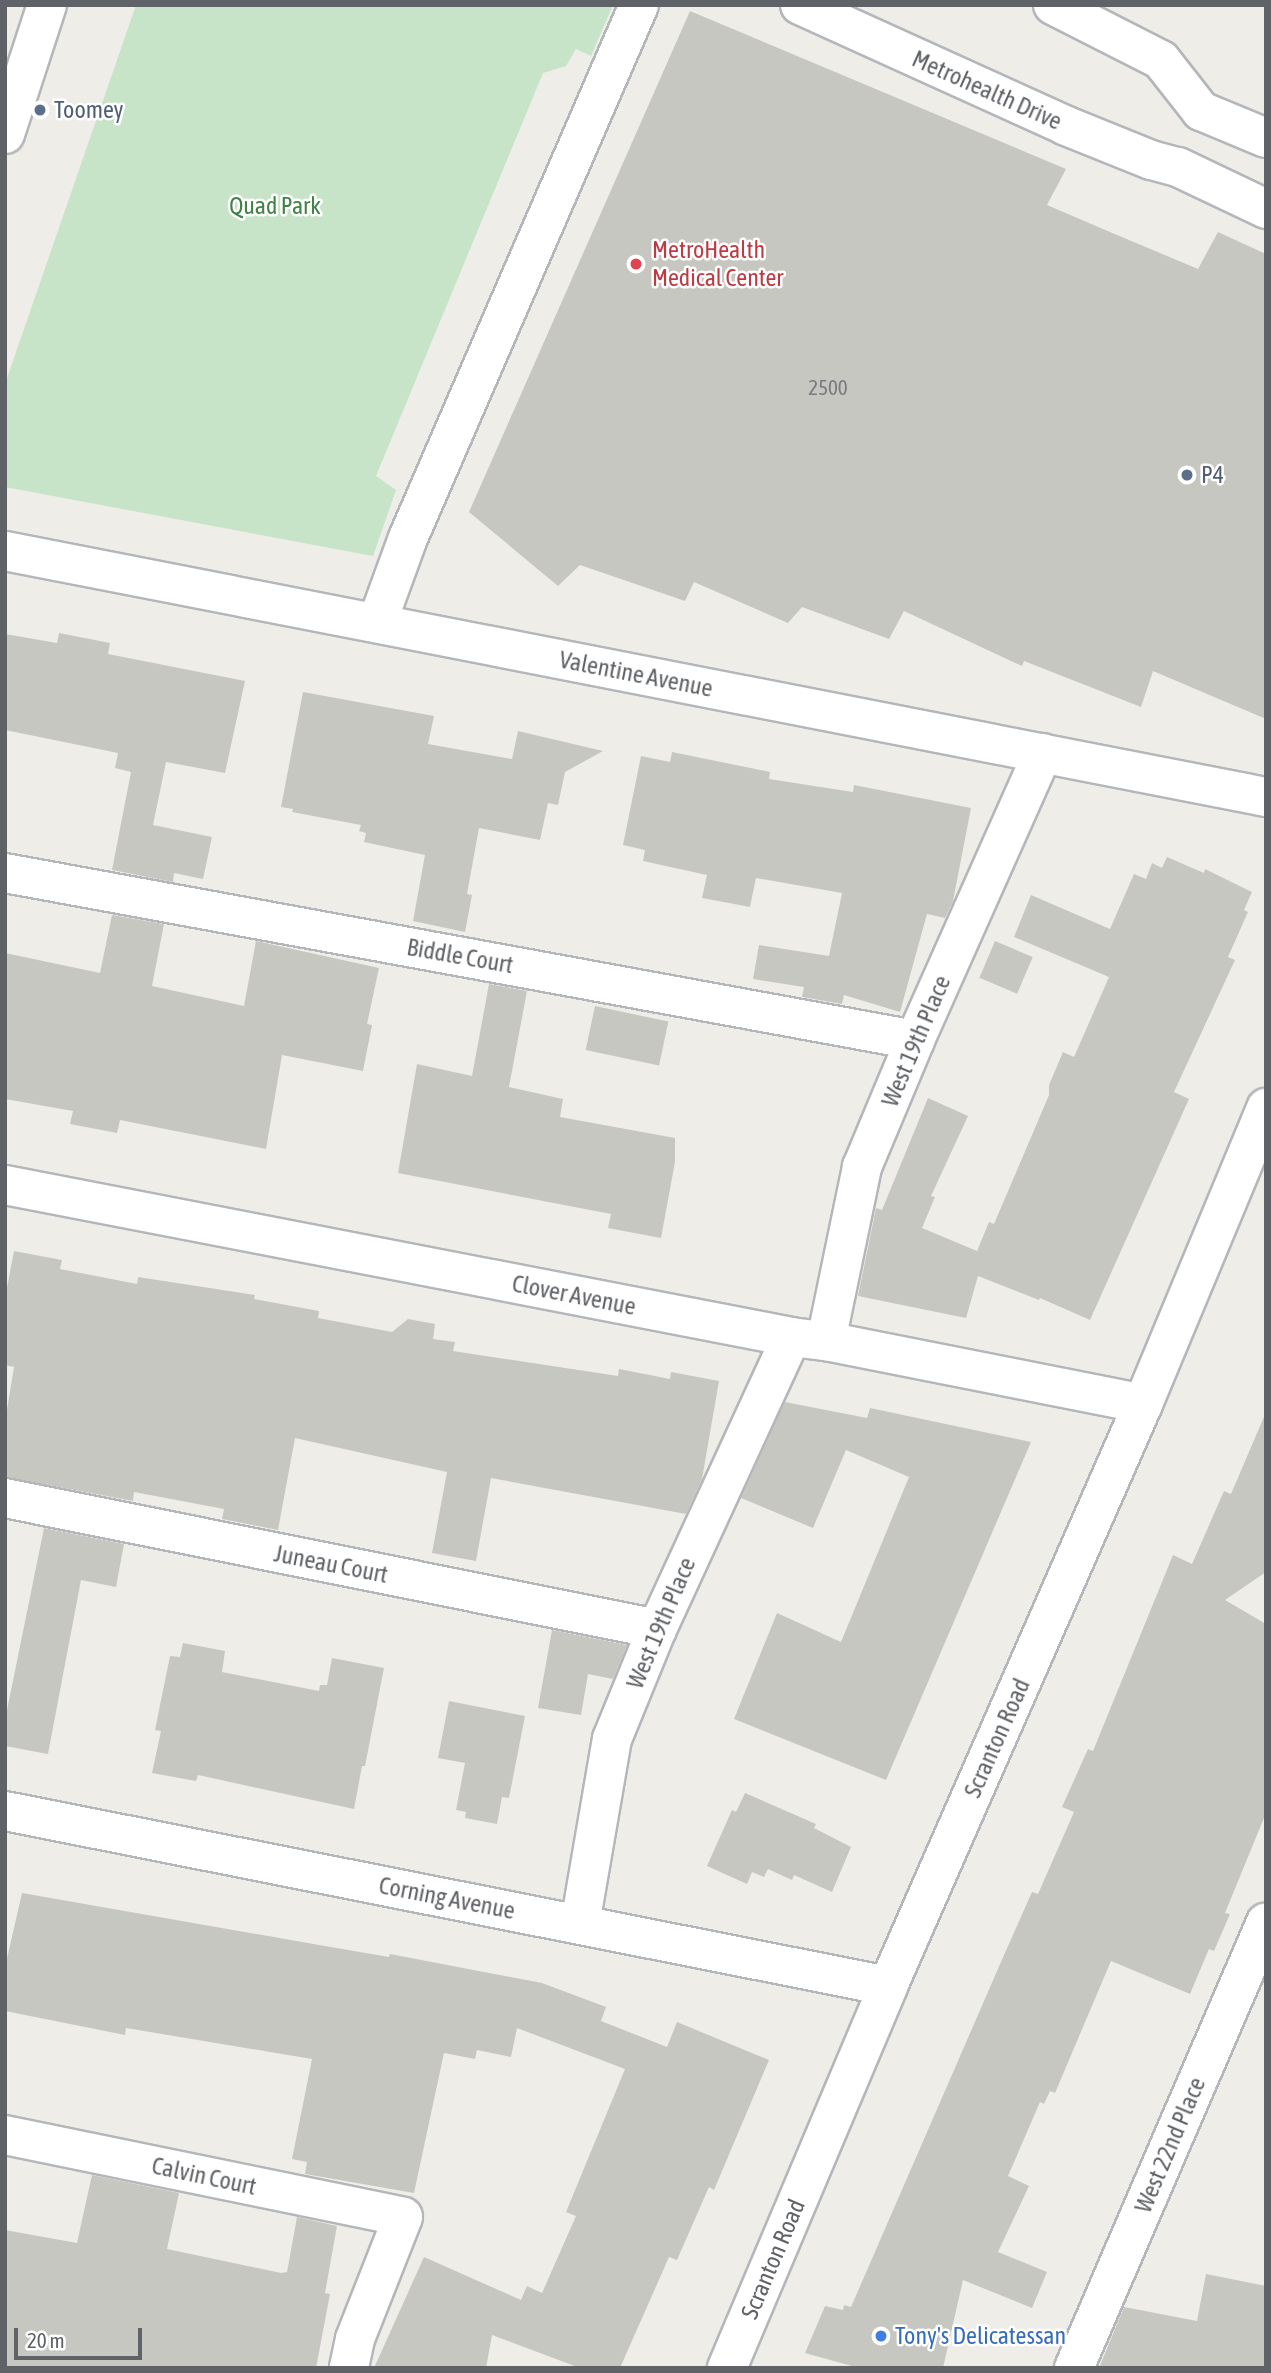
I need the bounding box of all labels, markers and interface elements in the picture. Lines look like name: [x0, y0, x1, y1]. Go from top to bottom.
street label: Metrohealth Drive: [908, 44, 1066, 136]
place label: Toomey: [54, 96, 123, 124]
marker: Toomey: [32, 102, 48, 118]
park label: Quad Park: [229, 192, 321, 220]
place label: MetroHealth Medical Center: [652, 236, 783, 292]
marker: MetroHealth Medical Center: [626, 254, 646, 274]
house number: 2500: [808, 374, 848, 400]
place label: P4: [1201, 461, 1224, 489]
marker: P4: [1179, 467, 1195, 483]
street label: Valentine Avenue: [557, 645, 715, 703]
street label: Biddle Court: [405, 932, 515, 980]
street label: West 19th Place: [875, 971, 957, 1111]
street label: Clover Avenue: [510, 1269, 638, 1321]
street label: Juneau Court: [272, 1539, 390, 1589]
street label: West 19th Place: [620, 1553, 702, 1693]
street label: Scranton Road: [958, 1674, 1036, 1802]
street label: Corning Avenue: [377, 1871, 517, 1925]
street label: West 22nd Place: [1129, 2073, 1211, 2217]
street label: Calvin Court: [149, 2151, 259, 2201]
street label: Scranton Road: [735, 2195, 811, 2323]
scale bar: [18, 2314, 145, 2358]
place label: Tony's Delicatessan: [895, 2322, 1066, 2350]
text: 20 m: [27, 2328, 65, 2352]
marker: Tony's Delicatessan: [873, 2328, 889, 2344]

